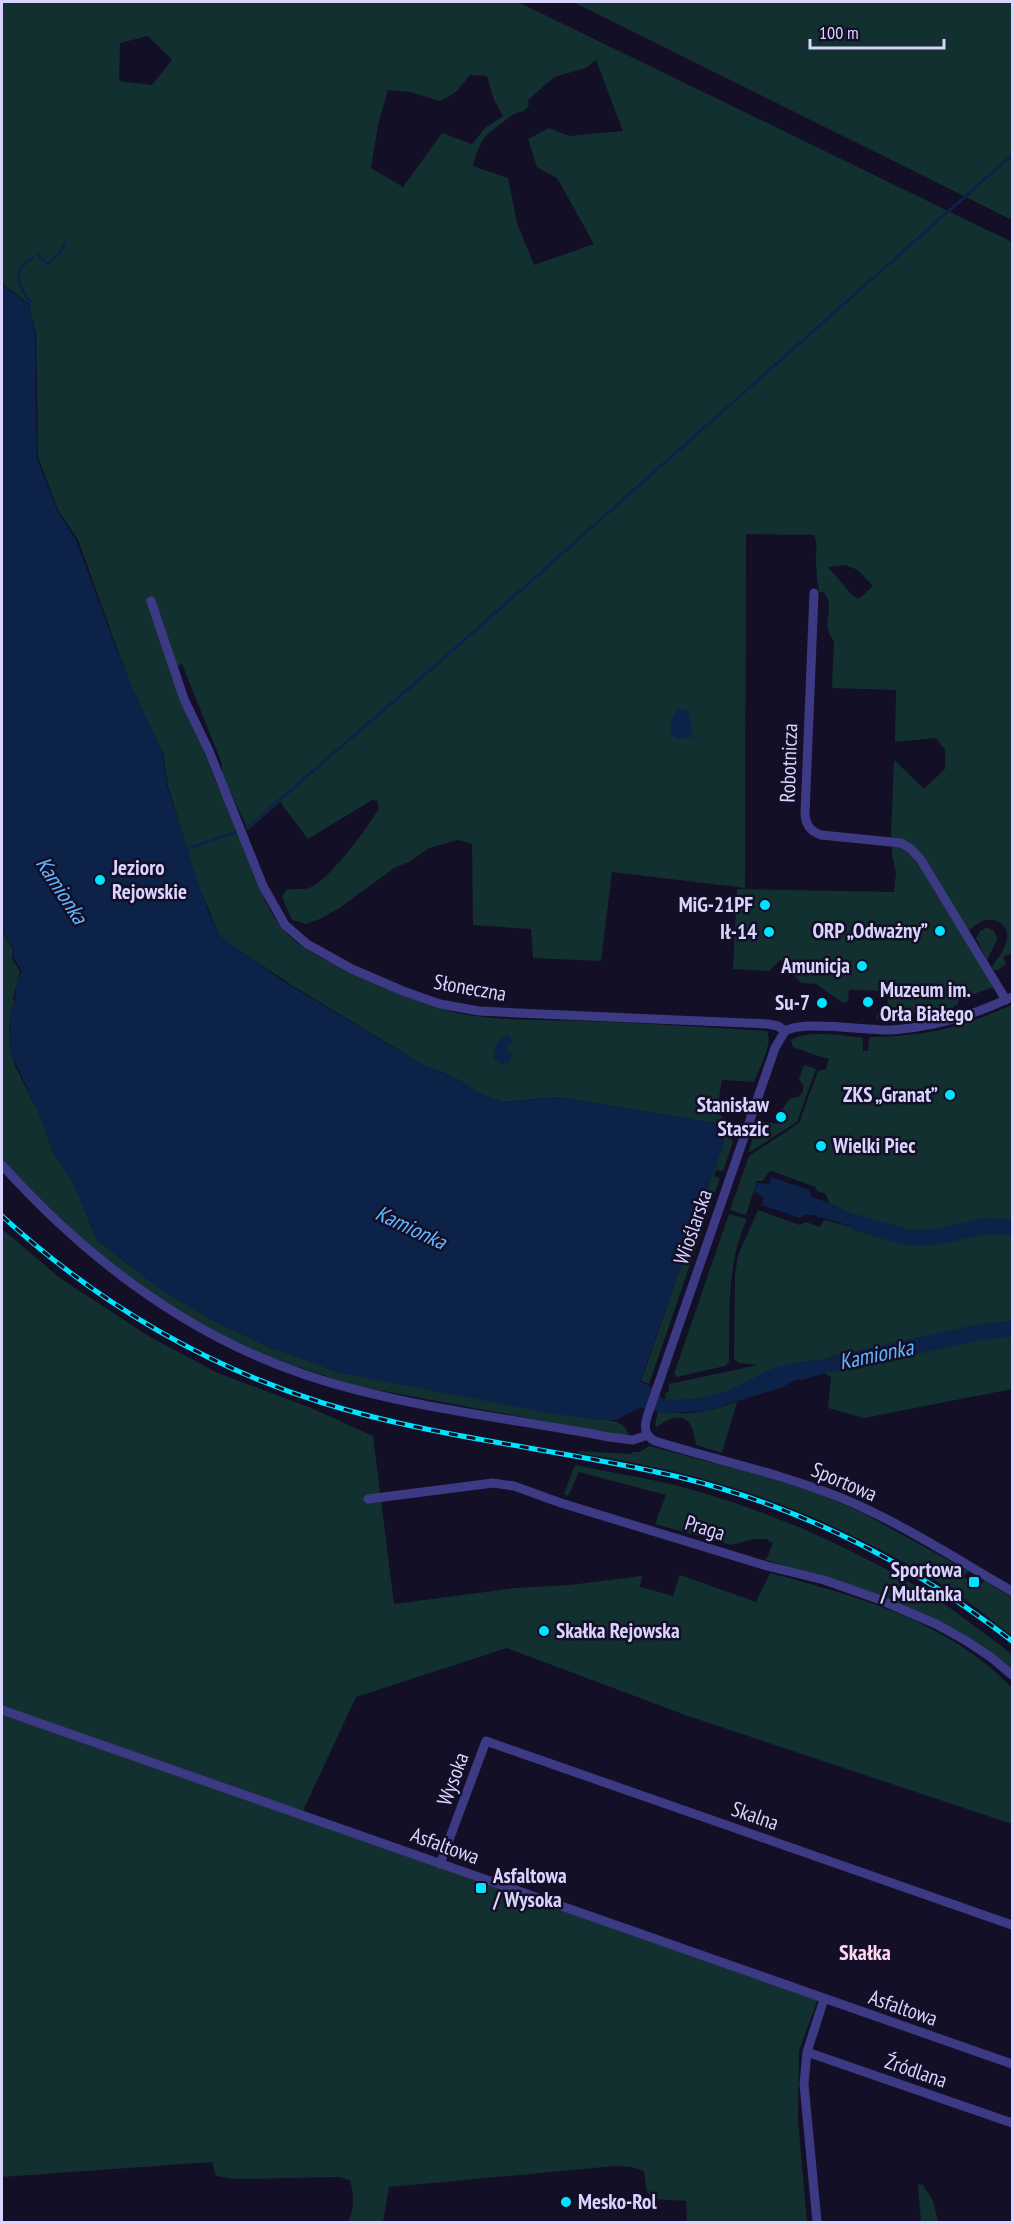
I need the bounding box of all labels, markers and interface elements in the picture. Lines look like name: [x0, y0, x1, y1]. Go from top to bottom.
scale bar: [810, 12, 944, 50]
text: 100 m: [819, 21, 859, 44]
street label: Robotnicza: [774, 723, 803, 803]
water label: Kamionka: [30, 851, 95, 930]
place label: Jezioro Rejowskie: [111, 854, 187, 905]
marker: Jezioro Rejowskie: [93, 873, 107, 887]
place label: MiG-21PF: [679, 891, 753, 918]
marker: MiG-21PF: [758, 898, 772, 912]
place label: ORP „Odważny”: [812, 917, 928, 944]
place label: Ił-14: [720, 918, 757, 945]
marker: ORP „Odważny”: [933, 924, 947, 938]
marker: Ił-14: [762, 925, 776, 939]
place label: Amunicja: [780, 952, 850, 979]
marker: Amunicja: [855, 959, 869, 973]
street label: Słoneczna: [432, 968, 508, 1007]
place label: Muzeum im. Orła Białego: [880, 976, 973, 1027]
place label: Su-7: [775, 989, 810, 1016]
marker: Muzeum im. Orła Białego: [861, 995, 875, 1009]
marker: Su-7: [815, 996, 829, 1010]
place label: ZKS „Granat”: [843, 1081, 938, 1108]
marker: ZKS „Granat”: [943, 1088, 957, 1102]
place label: Stanisław Staszic: [697, 1091, 770, 1142]
marker: Stanisław Staszic: [774, 1110, 788, 1124]
place label: Wielki Piec: [832, 1132, 916, 1159]
marker: Wielki Piec: [814, 1139, 828, 1153]
street label: Wioślarska: [667, 1186, 718, 1268]
water label: Kamionka: [371, 1199, 452, 1256]
water label: Kamionka: [837, 1332, 917, 1375]
street label: Sportowa: [807, 1456, 881, 1507]
street label: Praga: [682, 1509, 728, 1546]
place label: Sportowa / Multanka: [879, 1556, 962, 1607]
marker: Sportowa / Multanka: [967, 1575, 981, 1589]
place label: Skałka Rejowska: [556, 1617, 680, 1644]
marker: Skałka Rejowska: [537, 1624, 551, 1638]
street label: Wysoka: [431, 1749, 475, 1809]
street label: Skalna: [728, 1795, 782, 1836]
street label: Asfaltowa: [407, 1821, 483, 1870]
place label: Asfaltowa / Wysoka: [492, 1862, 567, 1913]
marker: Asfaltowa / Wysoka: [474, 1881, 488, 1895]
district label: Skałka: [839, 1938, 891, 1966]
street label: Asfaltowa: [865, 1983, 941, 2032]
street label: Źródlana: [882, 2047, 951, 2094]
place label: Mesko-Rol: [578, 2188, 657, 2215]
marker: Mesko-Rol: [559, 2195, 573, 2209]

